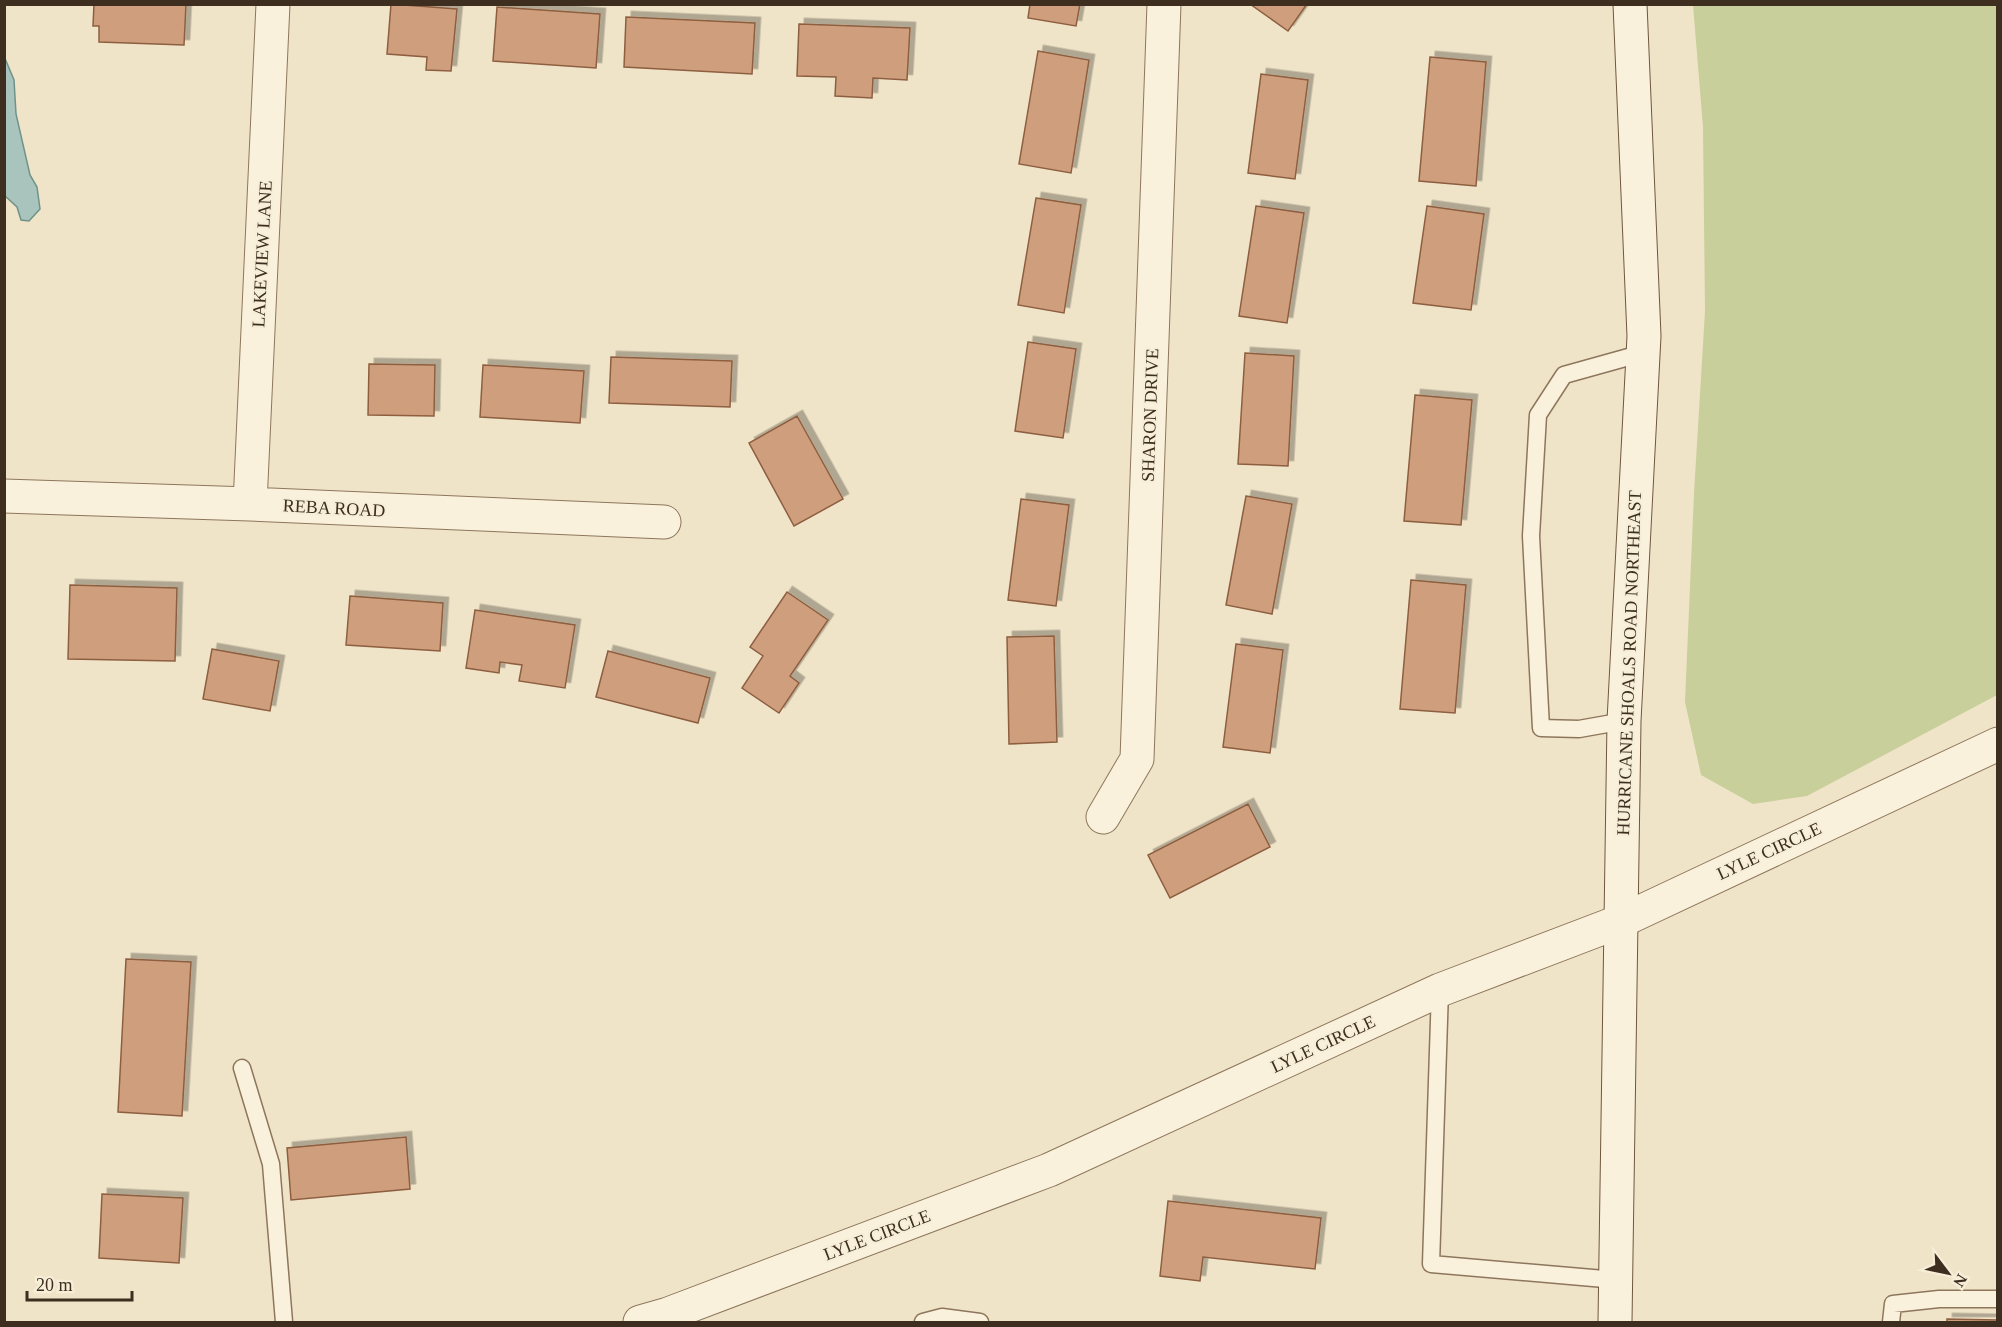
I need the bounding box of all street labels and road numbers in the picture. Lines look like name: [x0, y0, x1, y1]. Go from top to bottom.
street label: LAKEVIEW LANE: [248, 180, 276, 328]
street label: SHARON DRIVE: [1138, 348, 1162, 482]
street label: HURRICANE SHOALS ROAD NORTHEAST: [1613, 490, 1645, 836]
street label: REBA ROAD: [282, 495, 386, 521]
street label: LYLE CIRCLE: [1714, 818, 1824, 884]
street label: LYLE CIRCLE: [1268, 1011, 1378, 1077]
street label: LYLE CIRCLE: [821, 1205, 933, 1265]

